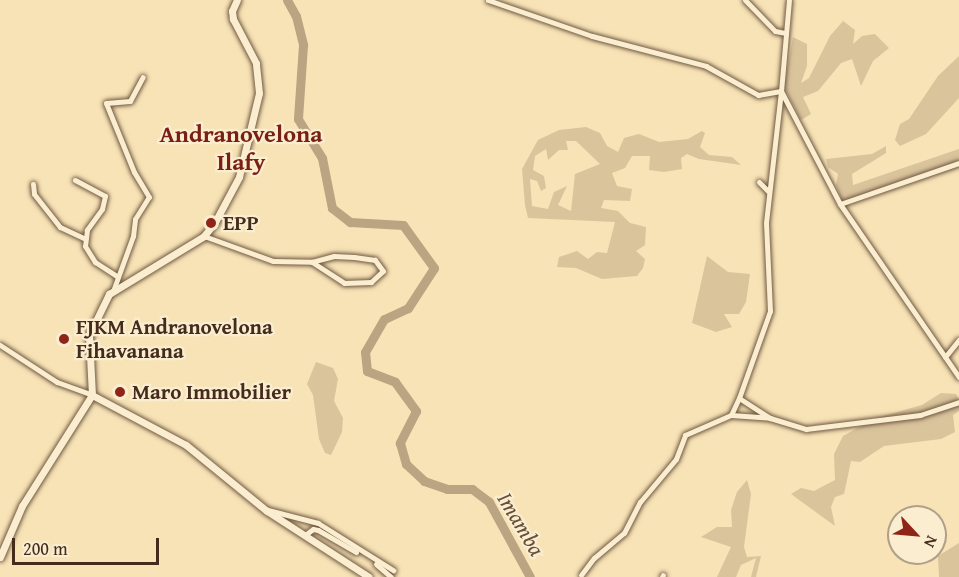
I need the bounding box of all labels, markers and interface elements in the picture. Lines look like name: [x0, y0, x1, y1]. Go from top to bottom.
district label: Andranovelona Ilafy: [159, 120, 323, 176]
place label: EPP: [223, 210, 259, 236]
marker: EPP: [204, 216, 218, 230]
place label: FJKM Andranovelona Fihavanana: [76, 314, 273, 364]
marker: FJKM Andranovelona Fihavanana: [57, 332, 71, 346]
place label: Maro Immobilier: [132, 379, 291, 405]
marker: Maro Immobilier: [113, 385, 127, 399]
water label: Imamba: [492, 487, 550, 561]
north arrow: [887, 505, 947, 565]
scale bar: [15, 526, 162, 564]
text: N: [918, 532, 945, 552]
text: 200 m: [23, 535, 68, 562]

